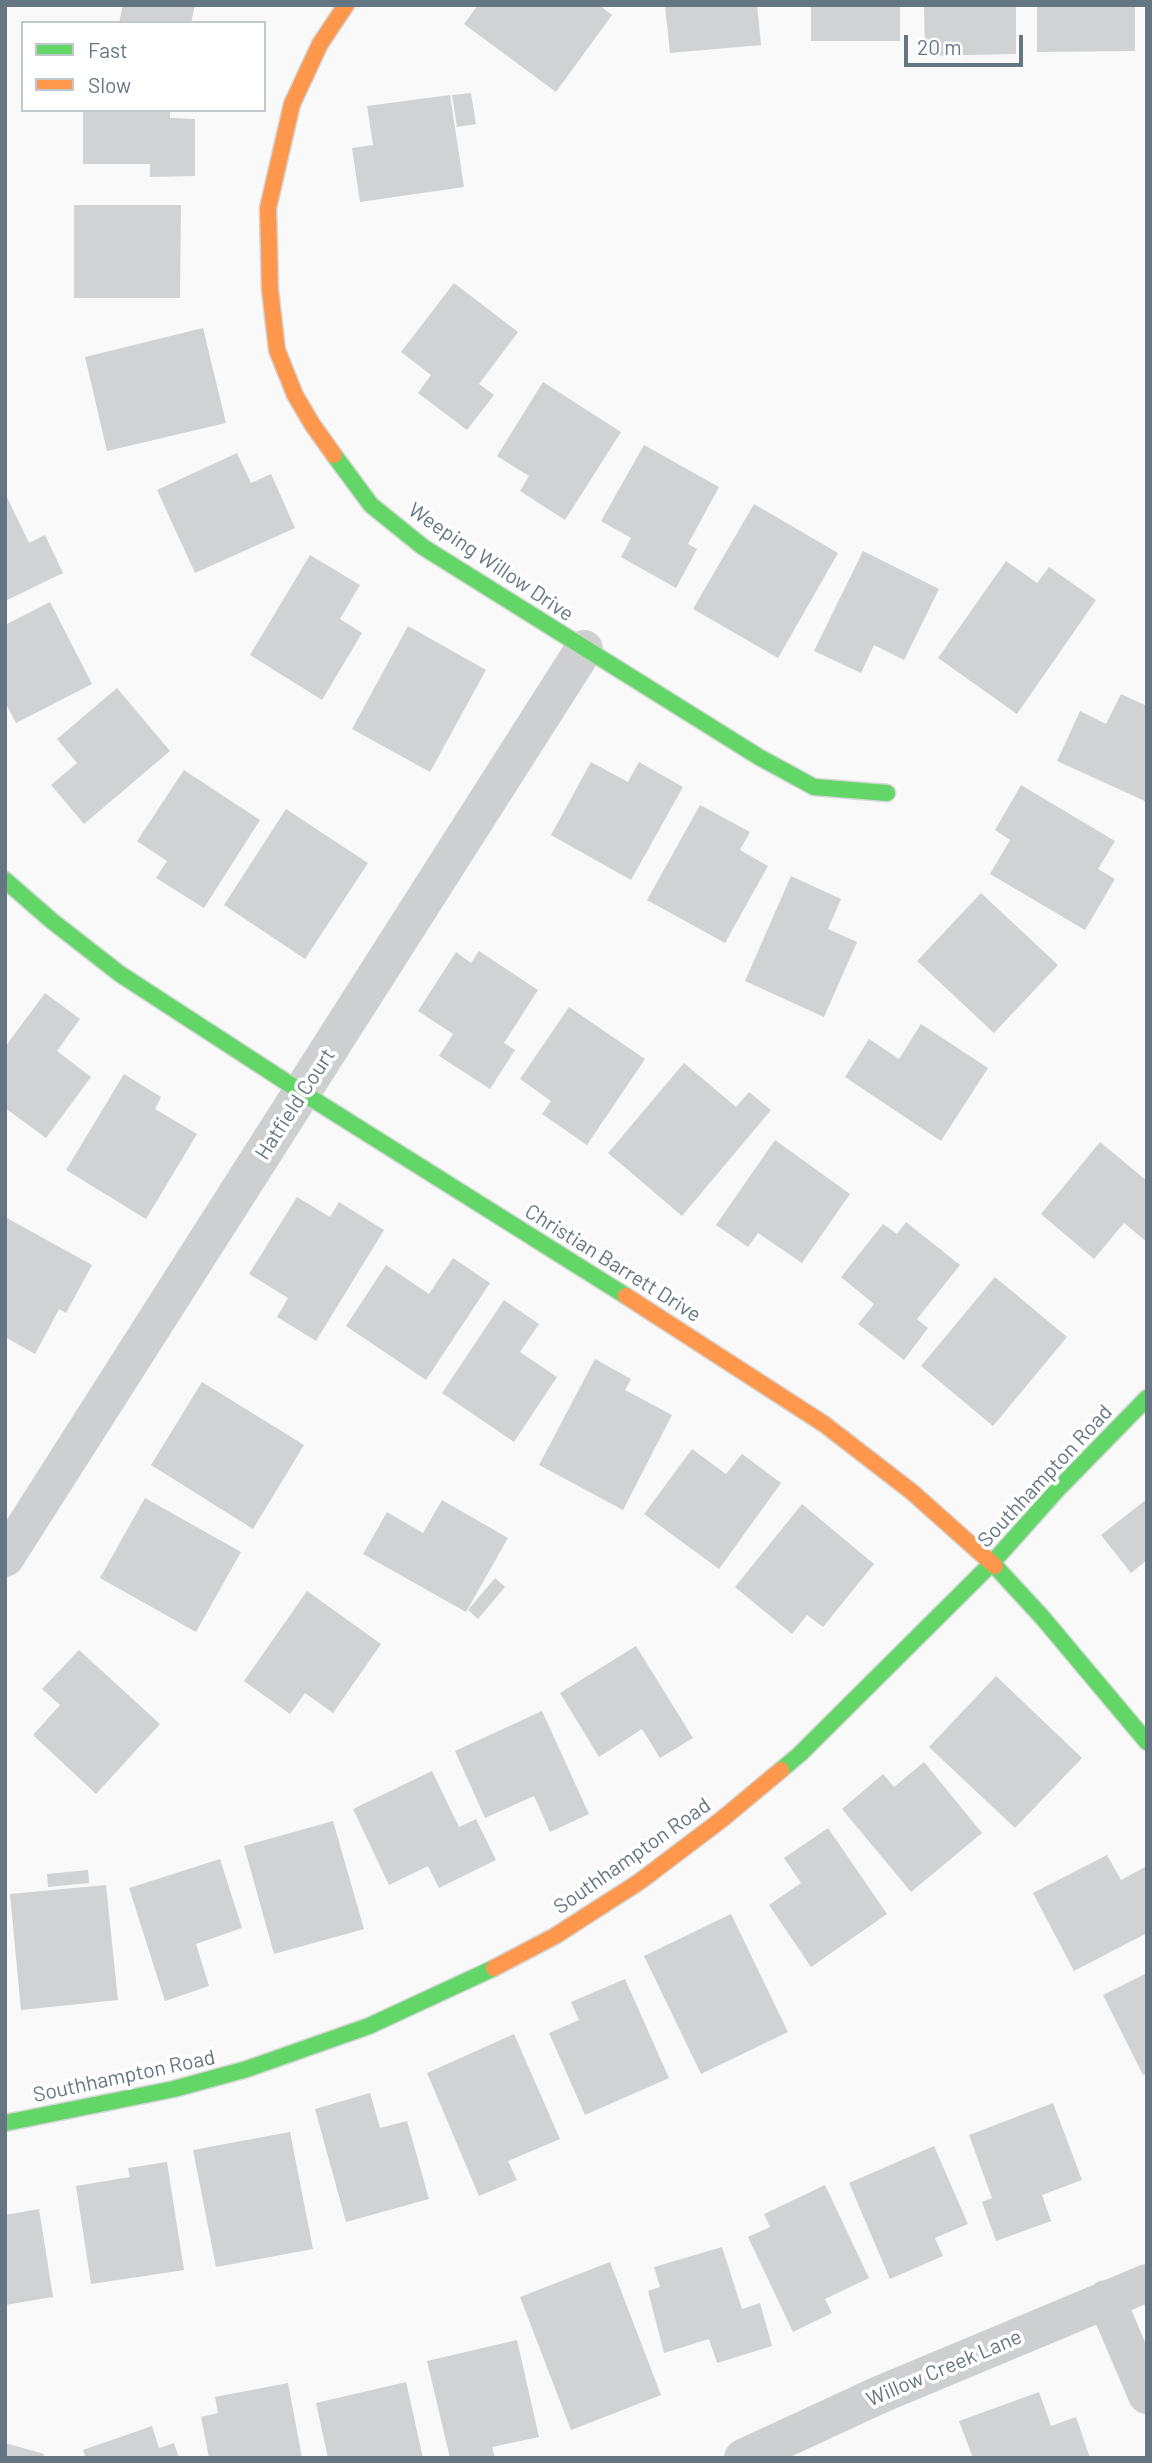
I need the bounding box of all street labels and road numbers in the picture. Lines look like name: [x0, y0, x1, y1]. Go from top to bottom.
street label: Weeping Willow Drive: [403, 497, 579, 627]
street label: Hatfield Court: [250, 1044, 340, 1164]
street label: Christian Barrett Drive: [520, 1199, 706, 1327]
street label: Southhampton Road: [972, 1400, 1118, 1552]
street label: Southhampton Road: [549, 1792, 715, 1920]
street label: Southhampton Road: [31, 2044, 217, 2108]
street label: Willow Creek Lane: [863, 2324, 1025, 2412]

